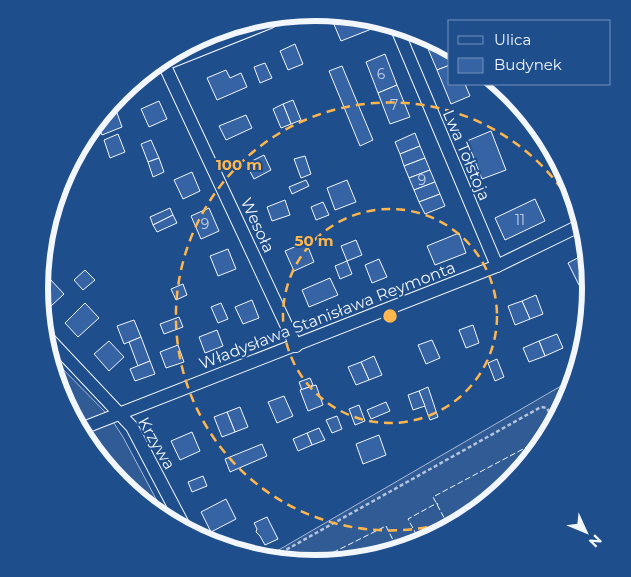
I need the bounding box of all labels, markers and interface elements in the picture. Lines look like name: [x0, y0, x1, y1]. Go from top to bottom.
legend: [448, 20, 611, 85]
text: Ulica: [494, 30, 531, 49]
text: Budynek: [494, 55, 562, 74]
house number: 6: [377, 65, 386, 83]
house number: 7: [390, 96, 398, 114]
street label: Lwa Tołstoja: [439, 107, 494, 203]
text: 100 m: [216, 155, 262, 174]
house number: 9: [418, 171, 426, 189]
street label: Wesoła: [237, 195, 278, 256]
house number: 11: [515, 211, 525, 229]
house number: 9: [201, 215, 209, 233]
text: 50 m: [294, 231, 334, 250]
street label: Władysława Stanisława Reymonta: [196, 258, 458, 373]
centre of rings: [381, 307, 399, 325]
street label: Krzywa: [134, 414, 179, 473]
north arrow: [561, 507, 611, 557]
text: N: [585, 531, 606, 551]

